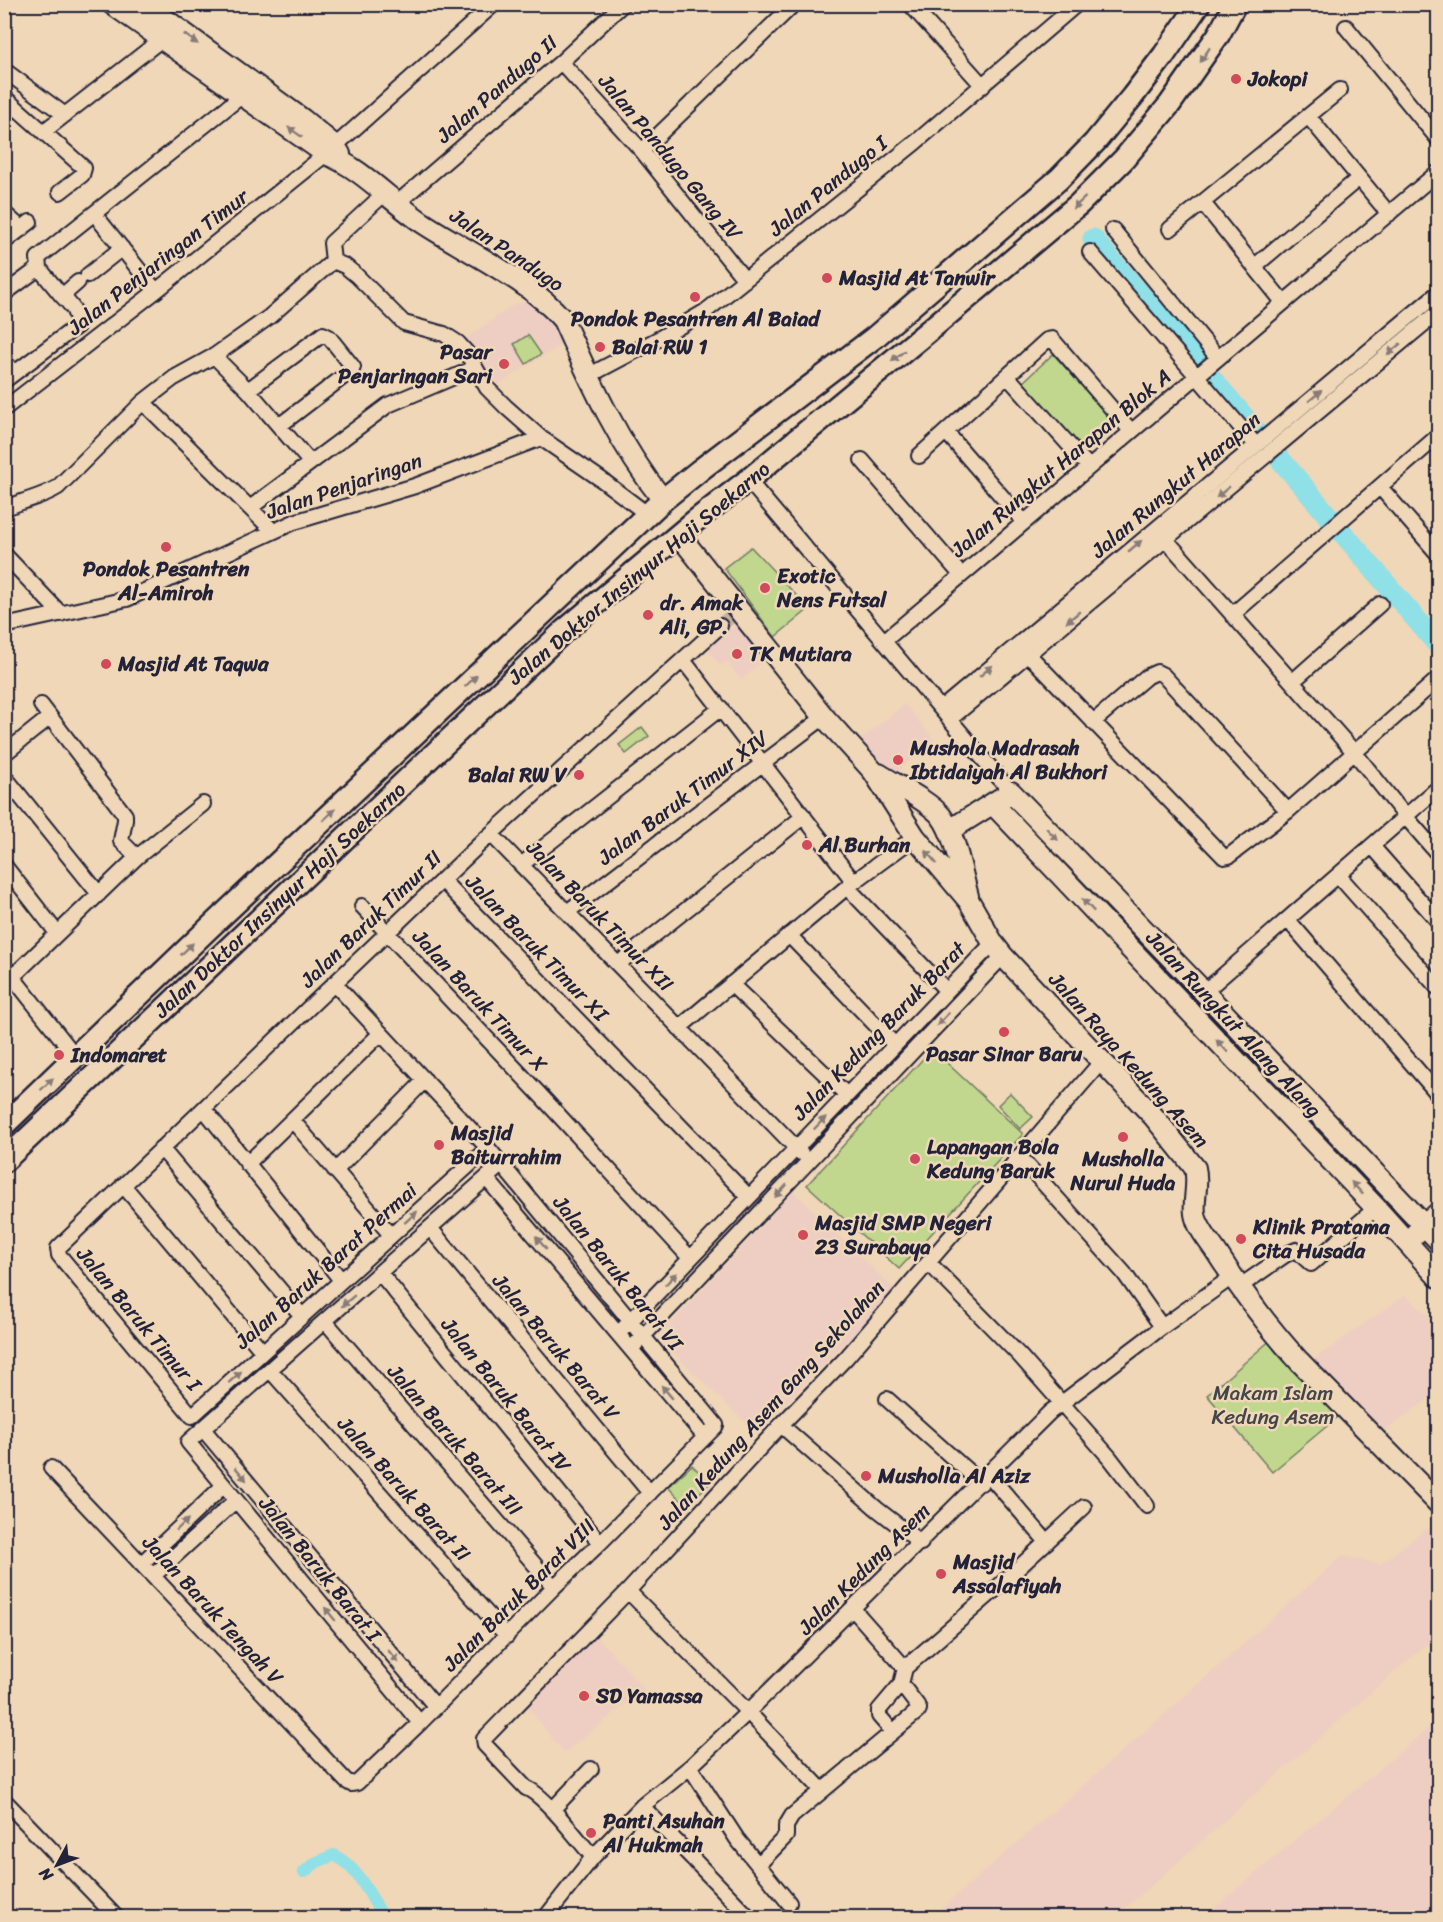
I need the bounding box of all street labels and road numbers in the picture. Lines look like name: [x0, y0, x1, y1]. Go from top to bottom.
street label: Jalan Pandugo II: [426, 25, 567, 154]
street label: Jalan Pandugo Gang IV: [588, 64, 753, 250]
street label: Jalan Pandugo I: [759, 124, 898, 247]
street label: Jalan Penjaringan Timur: [58, 178, 258, 346]
street label: Jalan Pandugo: [441, 197, 572, 303]
street label: Jalan Rungkut Harapan Blok A: [946, 363, 1176, 563]
street label: Jalan Rungkut Harapan: [1086, 406, 1266, 564]
street label: Jalan Penjaringan: [260, 441, 427, 531]
street label: Jalan Doktor Insinyur Haji Soekarno: [498, 451, 779, 696]
street label: Jalan Baruk Timur XIV: [588, 720, 778, 876]
street label: Jalan Doktor Insinyur Haji Soekarno: [144, 772, 415, 1029]
street label: Jalan Baruk Timur XII: [521, 835, 679, 997]
street label: Jalan Baruk Timur II: [290, 840, 452, 998]
street label: Jalan Baruk Timur XI: [402, 919, 557, 1082]
street label: Jalan Rungkut Alang Alang: [1136, 920, 1332, 1127]
street label: Jalan Baruk Timur X: [407, 924, 553, 1078]
street label: Jalan Kedung Baruk Barat: [782, 931, 976, 1131]
street label: Jalan Raya Kedung Asem: [1038, 962, 1219, 1157]
street label: Jalan Baruk Barat Permai: [225, 1172, 427, 1360]
street label: Jalan Baruk Barat VI: [548, 1190, 688, 1356]
street label: Jalan Baruk Timur I: [66, 1237, 213, 1402]
street label: Jalan Baruk Barat V: [487, 1268, 625, 1426]
street label: Jalan Kedung Asem Gang Sekolahan: [647, 1271, 895, 1540]
street label: Jalan Baruk Barat IV: [430, 1308, 582, 1482]
street label: Jalan Baruk Barat III: [382, 1359, 528, 1521]
street label: Jalan Baruk Barat II: [332, 1411, 476, 1567]
street label: Jalan Baruk Barat I: [248, 1486, 392, 1652]
street label: Jalan Kedung Asem: [788, 1493, 940, 1645]
street label: Jalan Baruk Barat VIII: [432, 1509, 605, 1682]
street label: Jalan Baruk Tengah V: [132, 1525, 294, 1695]

